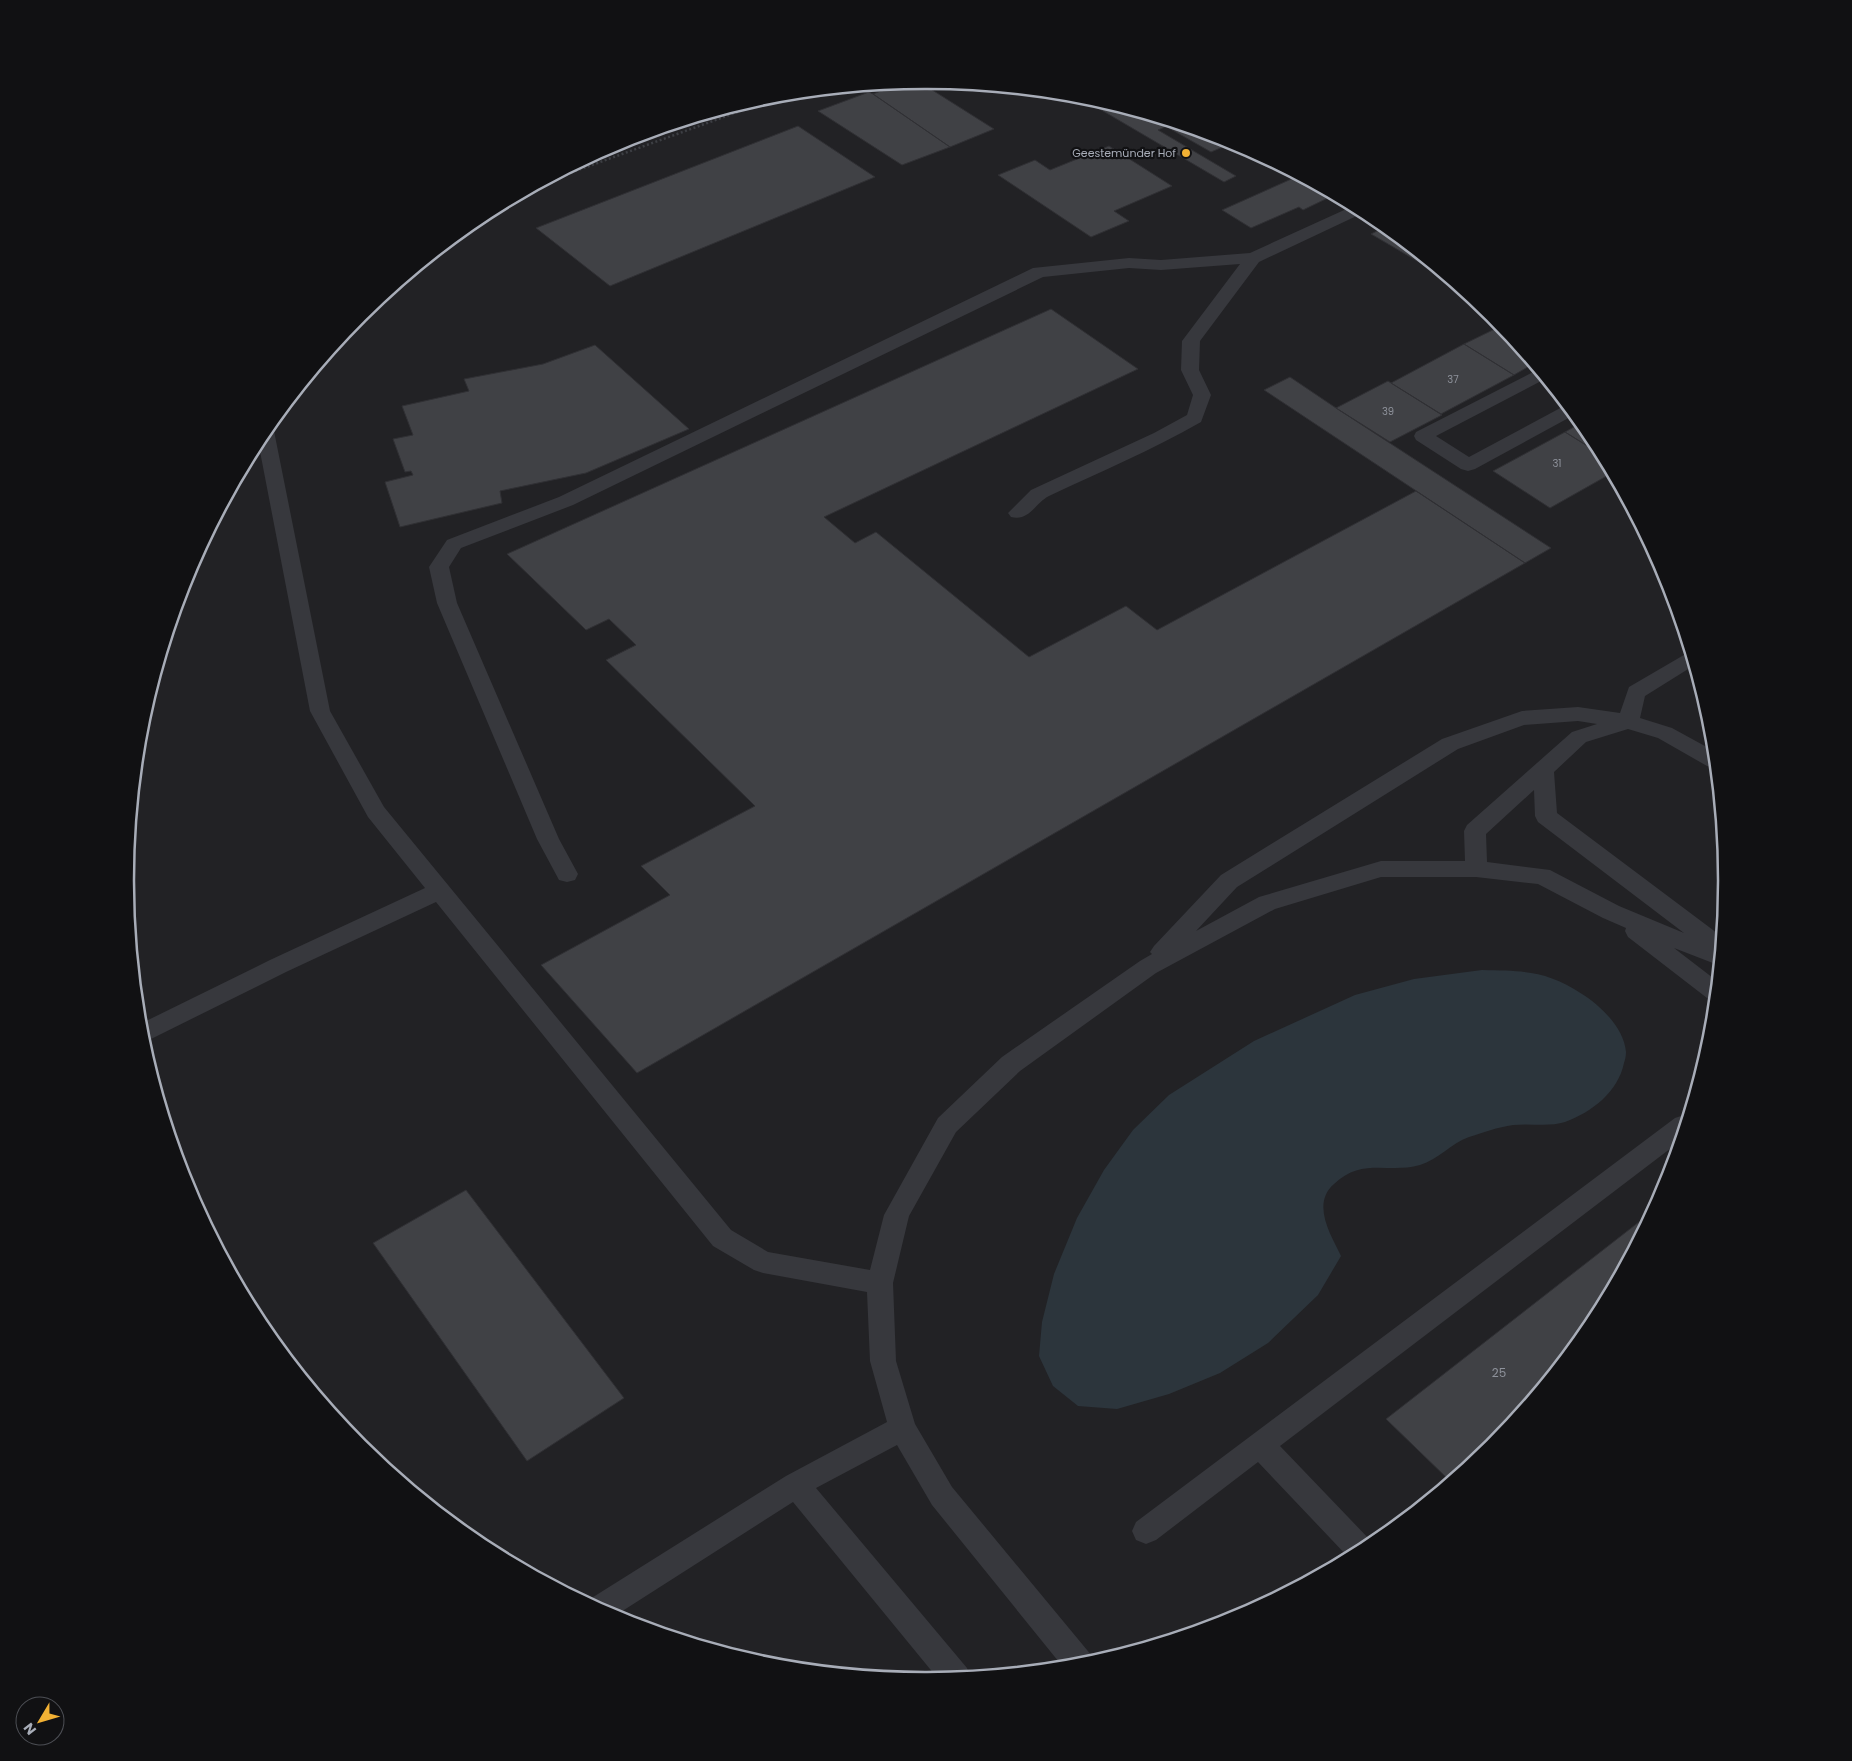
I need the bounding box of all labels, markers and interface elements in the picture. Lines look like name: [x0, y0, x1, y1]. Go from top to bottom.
place label: Geestemünder Hof: [1072, 145, 1176, 161]
marker: Geestemünder Hof: [1180, 147, 1192, 159]
house number: 37: [1447, 372, 1459, 387]
house number: 39: [1382, 404, 1394, 419]
house number: 31: [1552, 456, 1562, 471]
house number: 25: [1492, 1364, 1506, 1381]
north arrow: [15, 1696, 65, 1746]
text: N: [19, 1719, 41, 1739]

